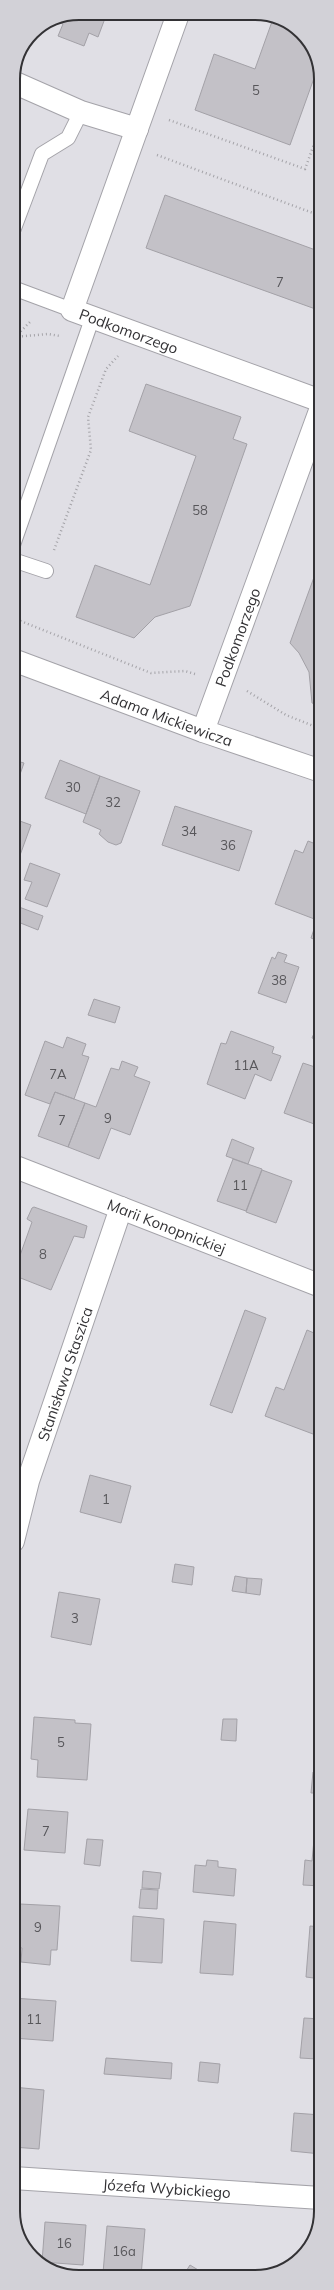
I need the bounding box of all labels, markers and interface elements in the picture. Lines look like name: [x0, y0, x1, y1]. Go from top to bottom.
house number: 5: [252, 82, 260, 98]
house number: 7: [276, 274, 284, 290]
street label: Podkomorzego: [77, 304, 181, 358]
house number: 58: [192, 502, 208, 518]
street label: Podkomorzego: [211, 585, 264, 689]
street label: Adama Mickiewicza: [98, 684, 235, 750]
house number: 30: [65, 779, 81, 795]
house number: 32: [105, 794, 121, 810]
house number: 34: [181, 823, 197, 839]
house number: 36: [220, 837, 236, 853]
house number: 38: [271, 972, 287, 988]
house number: 11A: [233, 1057, 259, 1073]
house number: 7A: [49, 1066, 67, 1082]
house number: 9: [104, 1110, 112, 1126]
house number: 7: [58, 1112, 66, 1128]
house number: 11: [232, 1177, 248, 1193]
street label: Marii Konopnickiej: [105, 1194, 229, 1258]
house number: 8: [39, 1246, 47, 1262]
street label: Stanisława Staszica: [33, 1304, 96, 1443]
house number: 1: [102, 1491, 110, 1507]
house number: 3: [71, 1610, 79, 1626]
house number: 5: [57, 1734, 65, 1750]
house number: 7: [42, 1823, 50, 1839]
house number: 9: [34, 1919, 42, 1935]
house number: 11: [26, 2011, 42, 2027]
street label: Józefa Wybickiego: [102, 2174, 231, 2202]
house number: 16: [56, 2235, 72, 2251]
house number: 16a: [112, 2243, 136, 2259]

